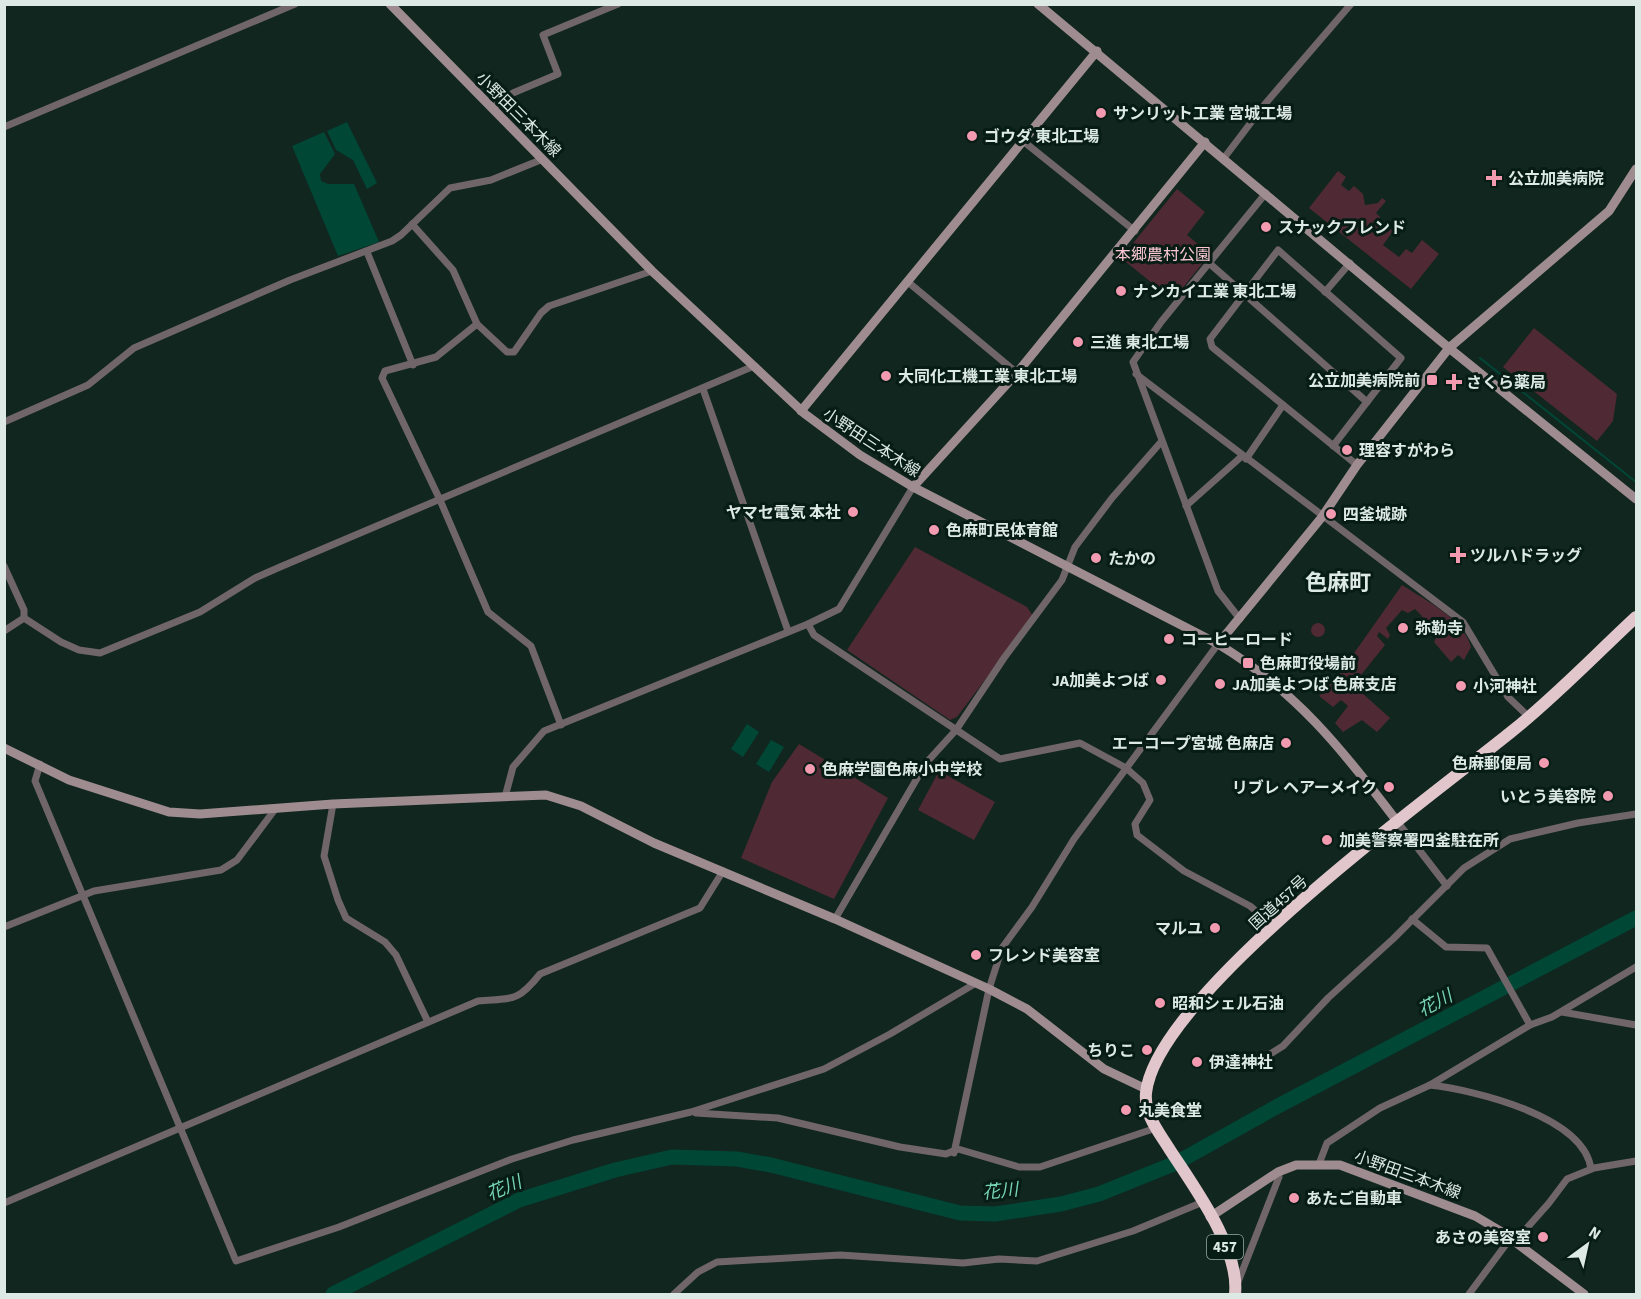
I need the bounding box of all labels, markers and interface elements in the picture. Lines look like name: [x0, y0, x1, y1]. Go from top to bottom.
street label: 小野田三本木線: [471, 67, 566, 162]
place label: サンリット工業 宮城工場: [1113, 103, 1292, 125]
marker: サンリット工業 宮城工場: [1094, 106, 1108, 120]
place label: ゴウダ 東北工場: [984, 126, 1099, 148]
marker: ゴウダ 東北工場: [965, 129, 979, 143]
place label: 公立加美病院: [1508, 168, 1604, 190]
marker: 公立加美病院: [1485, 169, 1503, 187]
place label: スナックフレンド: [1278, 217, 1406, 239]
marker: スナックフレンド: [1259, 220, 1273, 234]
park label: 本郷農村公園: [1115, 244, 1211, 266]
place label: ナンカイ工業 東北工場: [1133, 281, 1296, 303]
marker: ナンカイ工業 東北工場: [1114, 284, 1128, 298]
place label: 三進 東北工場: [1090, 332, 1189, 354]
marker: 三進 東北工場: [1071, 335, 1085, 349]
place label: 大同化工機工業 東北工場: [898, 366, 1077, 388]
marker: 大同化工機工業 東北工場: [879, 369, 893, 383]
place label: 公立加美病院前: [1308, 370, 1420, 392]
place label: さくら薬局: [1466, 372, 1546, 394]
marker: 公立加美病院前: [1425, 373, 1439, 387]
marker: さくら薬局: [1447, 375, 1461, 389]
street label: 小野田三本木線: [818, 403, 924, 483]
place label: 理容すがわら: [1359, 440, 1455, 462]
marker: 理容すがわら: [1340, 443, 1354, 457]
place label: ヤマセ電気 本社: [726, 502, 841, 524]
place label: 四釜城跡: [1343, 504, 1407, 526]
marker: ヤマセ電気 本社: [846, 505, 860, 519]
marker: 四釜城跡: [1324, 507, 1338, 521]
place label: 色麻町民体育館: [946, 520, 1058, 542]
marker: 色麻町民体育館: [927, 523, 941, 537]
place label: ツルハドラッグ: [1470, 545, 1582, 567]
place label: たかの: [1108, 548, 1156, 570]
marker: ツルハドラッグ: [1451, 548, 1465, 562]
marker: たかの: [1089, 551, 1103, 565]
district label: 色麻町: [1305, 567, 1371, 599]
place label: 弥勒寺: [1415, 618, 1463, 640]
marker: 弥勒寺: [1396, 621, 1410, 635]
place label: コーヒーロード: [1181, 629, 1293, 651]
marker: コーヒーロード: [1162, 632, 1176, 646]
place label: 色麻町役場前: [1260, 653, 1356, 675]
marker: 色麻町役場前: [1241, 656, 1255, 670]
place label: JA加美よつば: [1052, 670, 1149, 692]
marker: JA加美よつば: [1154, 673, 1168, 687]
place label: JA加美よつば 色麻支店: [1232, 674, 1397, 696]
place label: 小河神社: [1473, 676, 1537, 698]
marker: JA加美よつば 色麻支店: [1213, 677, 1227, 691]
marker: 小河神社: [1454, 679, 1468, 693]
place label: エーコープ宮城 色麻店: [1112, 733, 1274, 755]
marker: エーコープ宮城 色麻店: [1279, 736, 1293, 750]
place label: 色麻郵便局: [1452, 753, 1532, 775]
marker: 色麻郵便局: [1537, 756, 1551, 770]
place label: 色麻学園色麻小中学校: [822, 759, 982, 781]
marker: 色麻学園色麻小中学校: [803, 762, 817, 776]
place label: リブレ ヘアーメイク: [1232, 777, 1377, 799]
marker: リブレ ヘアーメイク: [1382, 780, 1396, 794]
place label: いとう美容院: [1500, 786, 1596, 808]
marker: いとう美容院: [1601, 789, 1615, 803]
place label: 加美警察署四釜駐在所: [1339, 830, 1499, 852]
marker: 加美警察署四釜駐在所: [1320, 833, 1334, 847]
street label: 国道457号: [1245, 871, 1313, 935]
place label: マルユ: [1155, 918, 1203, 940]
marker: マルユ: [1208, 921, 1222, 935]
place label: フレンド美容室: [988, 945, 1100, 967]
marker: フレンド美容室: [969, 948, 983, 962]
water label: 花川: [1413, 983, 1459, 1023]
place label: 昭和シェル石油: [1172, 993, 1284, 1015]
marker: 昭和シェル石油: [1153, 996, 1167, 1010]
place label: ちりこ: [1087, 1040, 1135, 1062]
marker: ちりこ: [1140, 1043, 1154, 1057]
place label: 伊達神社: [1208, 1052, 1273, 1074]
marker: 伊達神社: [1190, 1055, 1204, 1069]
place label: 丸美食堂: [1138, 1100, 1202, 1122]
marker: 丸美食堂: [1119, 1103, 1133, 1117]
street label: 小野田三本木線: [1351, 1145, 1464, 1204]
water label: 花川: [483, 1169, 527, 1207]
water label: 花川: [981, 1177, 1021, 1206]
place label: あたご自動車: [1306, 1188, 1402, 1210]
marker: あたご自動車: [1287, 1191, 1301, 1205]
north arrow: [1557, 1215, 1617, 1275]
text: N: [1584, 1221, 1605, 1245]
place label: あさの美容室: [1435, 1227, 1531, 1249]
marker: あさの美容室: [1536, 1230, 1550, 1244]
road number: 457: [1207, 1235, 1243, 1259]

